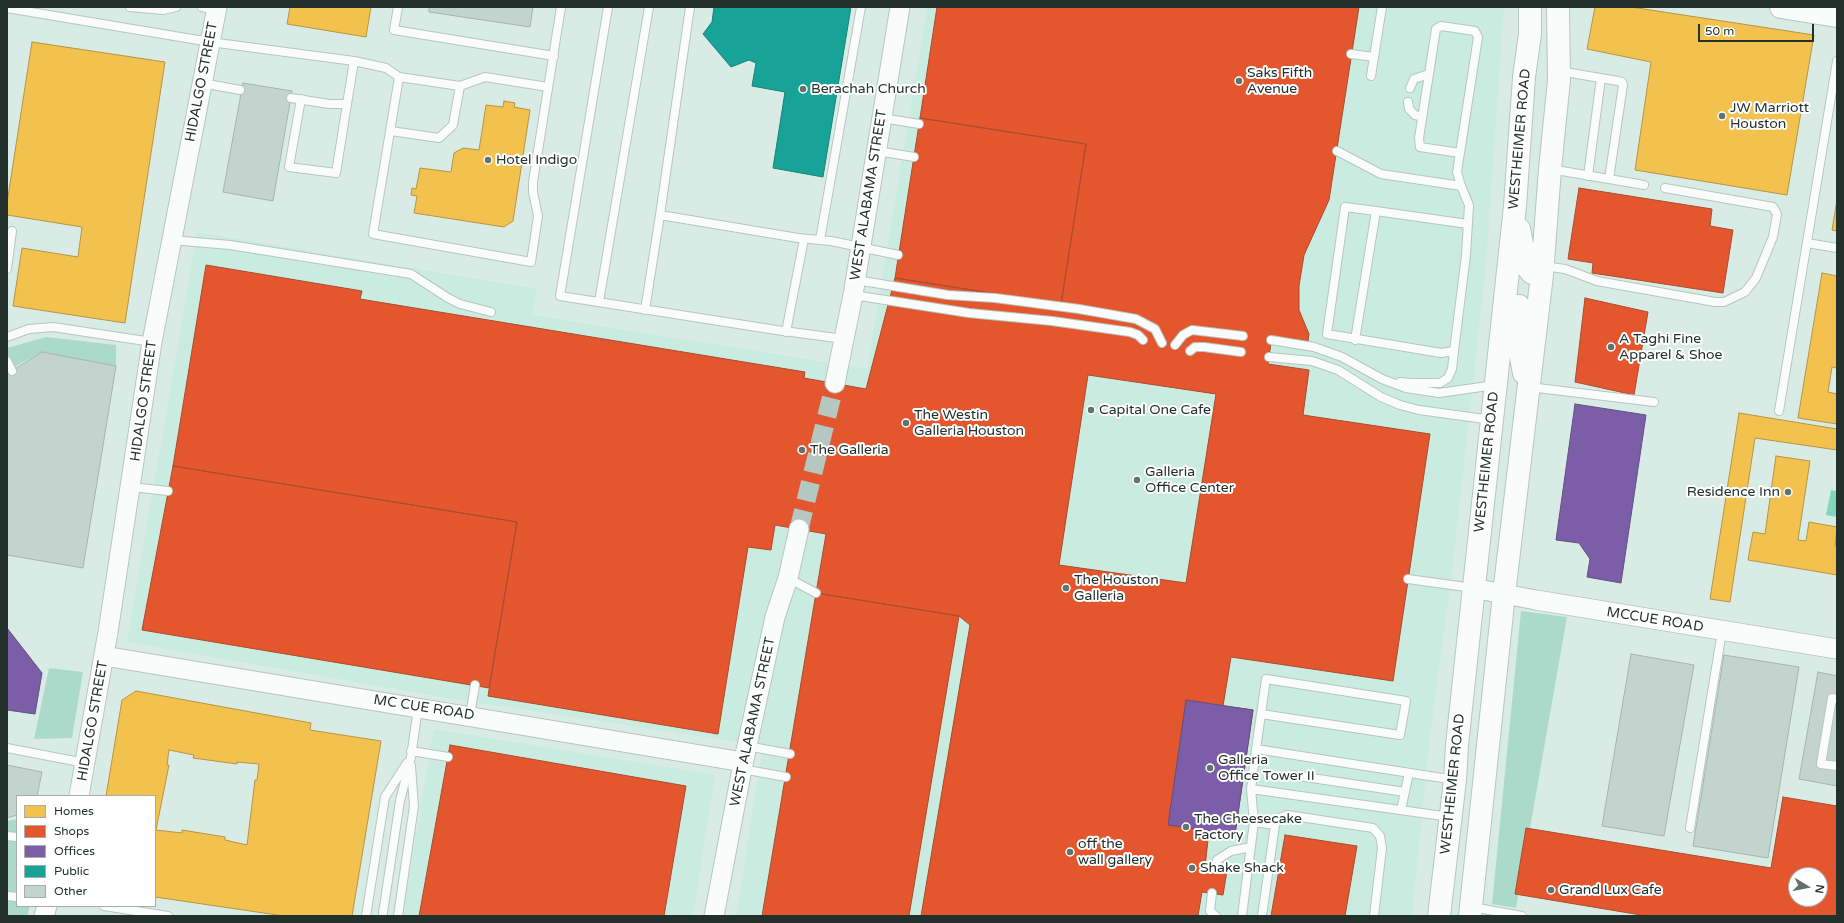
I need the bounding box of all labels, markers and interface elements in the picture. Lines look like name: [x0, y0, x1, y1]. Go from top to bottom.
scale bar: [1700, 16, 1816, 42]
street label: HIDALGO STREET: [182, 21, 222, 143]
text: 50 m: [1705, 24, 1734, 38]
place label: Saks Fifth Avenue: [1247, 65, 1312, 98]
street label: WESTHEIMER ROAD: [1505, 68, 1535, 210]
marker: Saks Fifth Avenue: [1234, 76, 1244, 86]
place label: Berachah Church: [811, 81, 926, 97]
marker: Berachah Church: [798, 84, 808, 94]
place label: JW Marriott Houston: [1730, 100, 1809, 132]
street label: WEST ALABAMA STREET: [847, 108, 891, 282]
marker: JW Marriott Houston: [1717, 111, 1727, 121]
place label: Hotel Indigo: [496, 152, 577, 168]
marker: Hotel Indigo: [483, 155, 493, 165]
place label: A Taghi Fine Apparel & Shoe: [1619, 331, 1722, 364]
street label: HIDALGO STREET: [127, 339, 161, 463]
marker: A Taghi Fine Apparel & Shoe: [1606, 342, 1616, 352]
street label: WESTHEIMER ROAD: [1471, 391, 1503, 533]
place label: Capital One Cafe: [1099, 402, 1211, 418]
marker: Capital One Cafe: [1086, 405, 1096, 415]
place label: The Westin Galleria Houston: [914, 407, 1024, 440]
marker: The Westin Galleria Houston: [901, 418, 911, 428]
place label: The Galleria: [810, 442, 889, 458]
marker: The Galleria: [797, 445, 807, 455]
place label: Galleria Office Center: [1145, 464, 1234, 496]
marker: Galleria Office Center: [1132, 475, 1142, 485]
place label: Residence Inn: [1687, 484, 1780, 500]
marker: Residence Inn: [1783, 487, 1793, 497]
place label: The Houston Galleria: [1074, 572, 1159, 604]
marker: The Houston Galleria: [1061, 583, 1071, 593]
street label: MCCUE ROAD: [1605, 604, 1705, 636]
street label: WEST ALABAMA STREET: [727, 636, 779, 808]
street label: HIDALGO STREET: [74, 659, 112, 783]
street label: MC CUE ROAD: [372, 692, 476, 724]
street label: WESTHEIMER ROAD: [1437, 713, 1469, 855]
place label: Galleria Office Tower II: [1218, 752, 1315, 784]
marker: Galleria Office Tower II: [1205, 763, 1215, 773]
legend: [16, 795, 156, 907]
text: Homes: [54, 804, 94, 818]
place label: The Cheesecake Factory: [1194, 811, 1302, 844]
marker: The Cheesecake Factory: [1181, 822, 1191, 832]
text: Shops: [54, 824, 89, 838]
place label: off the wall gallery: [1078, 836, 1152, 868]
text: Offices: [54, 844, 95, 858]
marker: off the wall gallery: [1065, 847, 1075, 857]
place label: Shake Shack: [1200, 860, 1284, 876]
marker: Shake Shack: [1187, 863, 1197, 873]
text: Public: [54, 864, 89, 878]
north arrow: [1788, 867, 1828, 907]
place label: Grand Lux Cafe: [1559, 882, 1662, 898]
text: Other: [54, 884, 87, 898]
text: N: [1812, 884, 1826, 894]
marker: Grand Lux Cafe: [1546, 885, 1556, 895]

